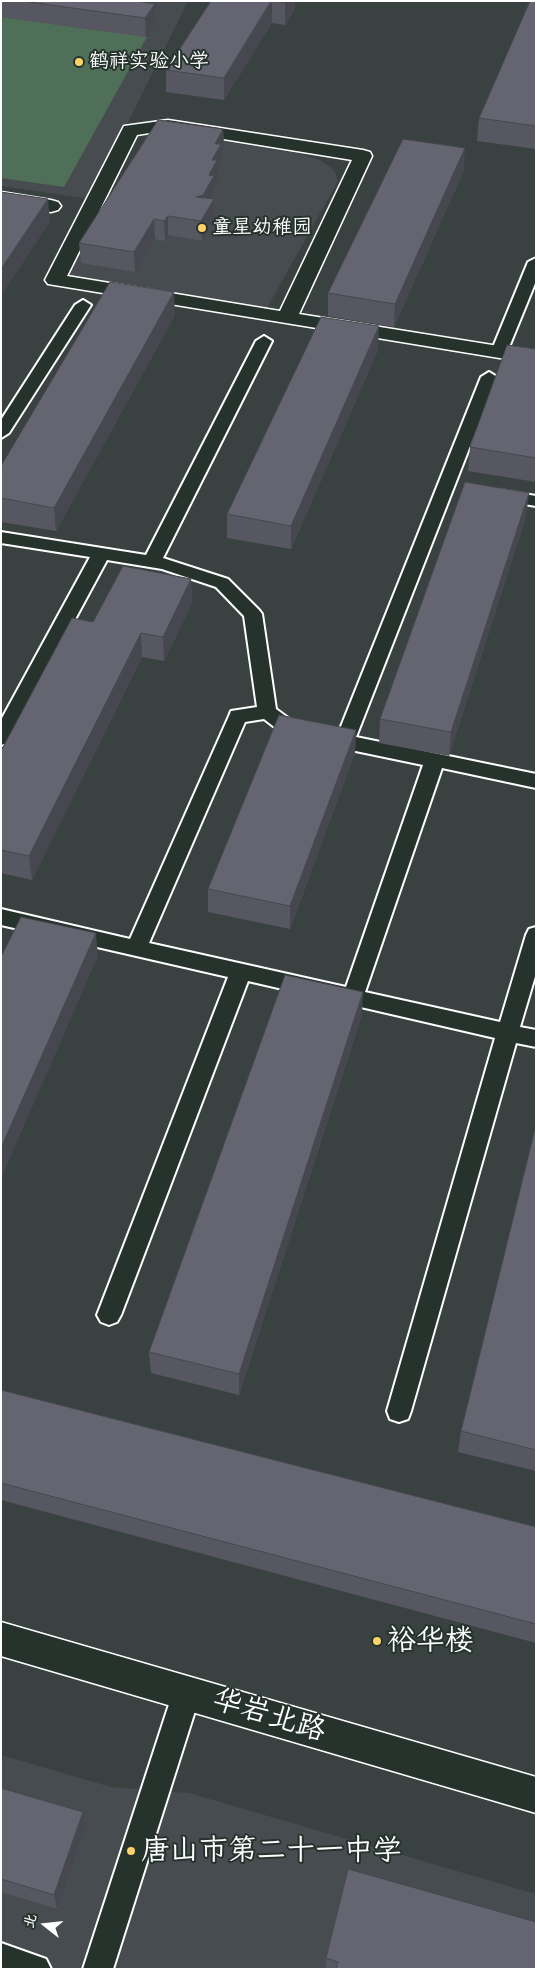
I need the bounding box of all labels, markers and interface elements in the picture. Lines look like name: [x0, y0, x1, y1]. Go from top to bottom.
place label: 鹤祥实验小学: [89, 50, 209, 74]
marker: 鹤祥实验小学: [73, 56, 85, 68]
place label: 童星幼稚园: [212, 216, 312, 240]
marker: 童星幼稚园: [196, 222, 208, 234]
place label: 裕华楼: [387, 1624, 474, 1658]
marker: 裕华楼: [371, 1635, 383, 1647]
street label: 华岩北路: [208, 1682, 330, 1750]
place label: 唐山市第二十一中学: [141, 1834, 402, 1868]
marker: 唐山市第二十一中学: [125, 1845, 137, 1857]
north arrow: [20, 1900, 70, 1950]
text: 北: [20, 1912, 40, 1930]

